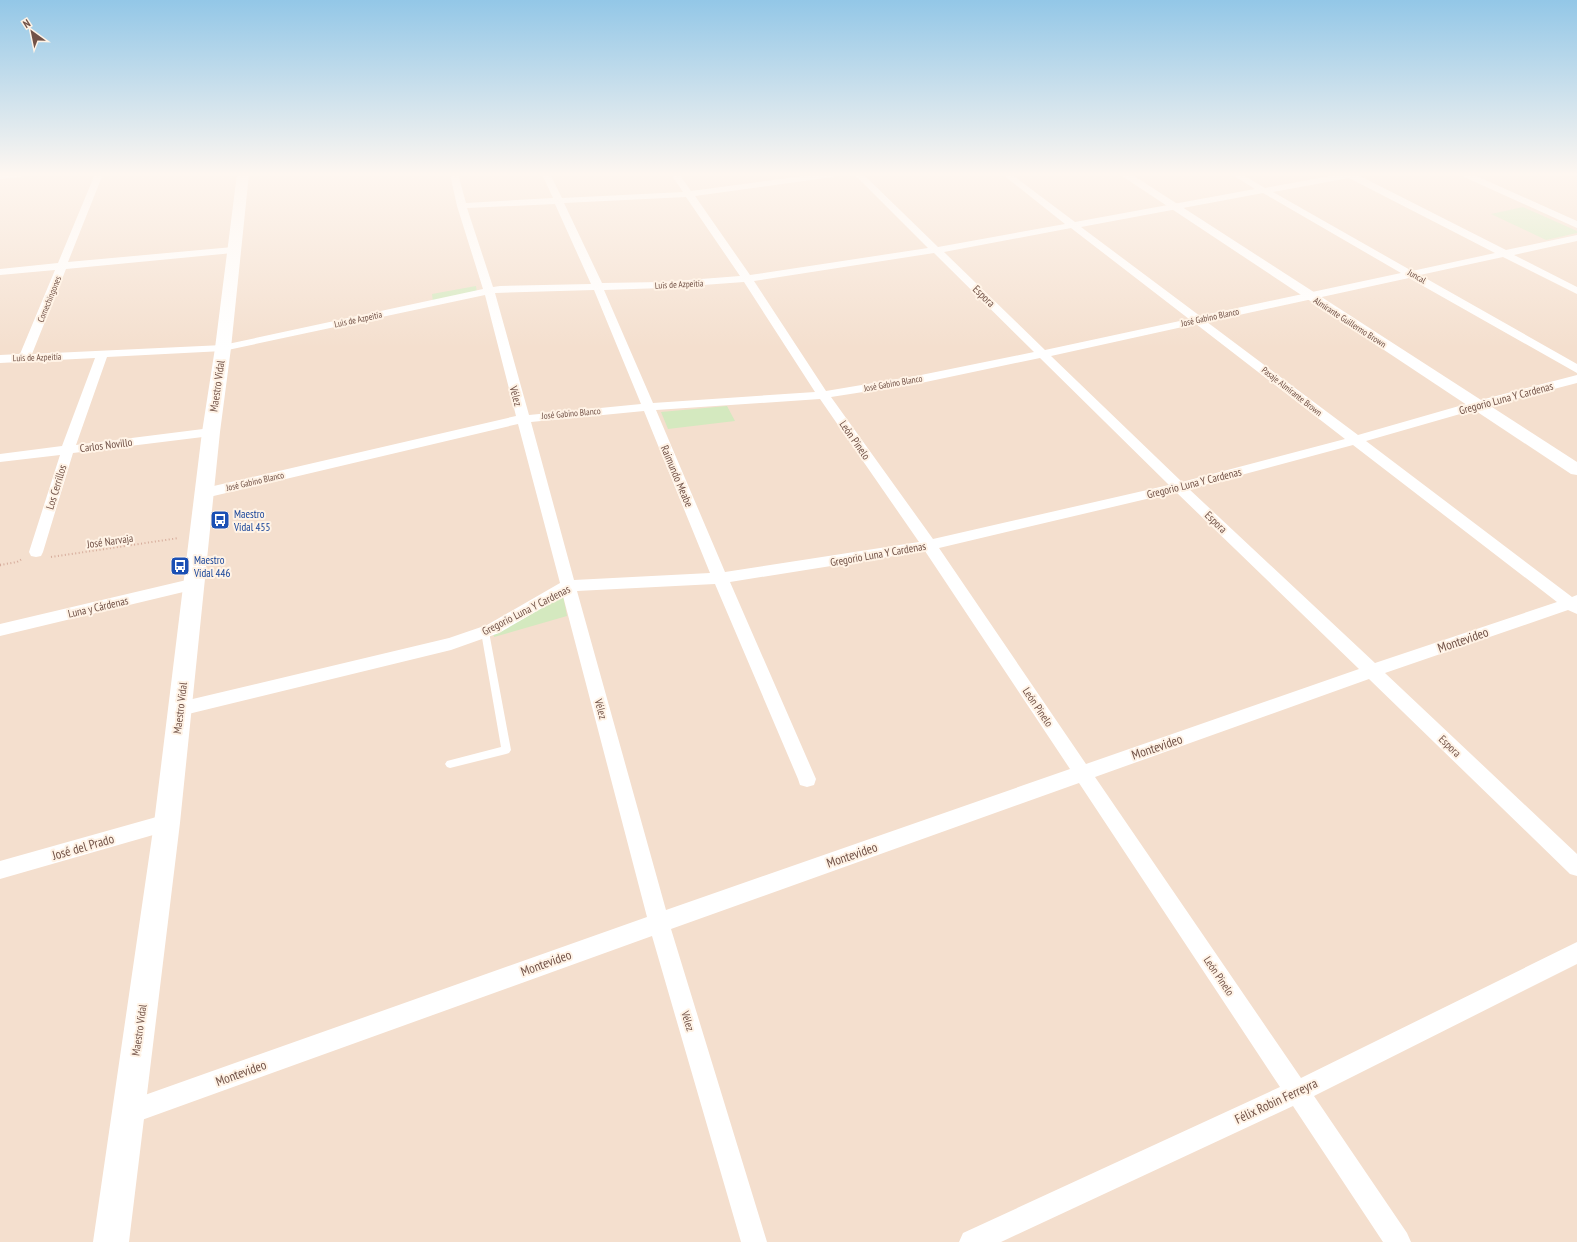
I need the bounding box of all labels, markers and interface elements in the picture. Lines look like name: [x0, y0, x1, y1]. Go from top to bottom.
north arrow: [12, 12, 52, 52]
text: N: [20, 16, 33, 31]
street label: Juncal: [1405, 266, 1429, 286]
street label: Comechingones: [35, 274, 63, 324]
street label: Luis de Azpeitía: [654, 277, 704, 291]
street label: Espora: [970, 282, 998, 310]
street label: Almirante Guillermo Brown: [1312, 294, 1388, 350]
street label: José Gabino Blanco: [1179, 305, 1240, 329]
street label: Luis de Azpeitía: [333, 308, 383, 329]
street label: Luis de Azpeitía: [12, 351, 62, 363]
street label: Maestro Vidal: [206, 359, 228, 413]
street label: Pasaje Almirante Brown: [1259, 364, 1324, 419]
street label: José Gabino Blanco: [862, 372, 923, 394]
street label: Gregorio Luna Y Cardenas: [1457, 379, 1555, 417]
street label: Vélez: [506, 384, 525, 408]
street label: José Gabino Blanco: [540, 405, 601, 421]
street label: León Pinelo: [837, 418, 874, 462]
street label: Carlos Novillo: [79, 435, 133, 455]
street label: Raimundo Meabe: [658, 443, 697, 510]
street label: Los Cerrillos: [43, 463, 70, 511]
street label: Gregorio Luna Y Cardenas: [1145, 464, 1243, 502]
street label: José Gabino Blanco: [224, 469, 285, 493]
place label: Maestro Vidal 455: [233, 507, 270, 534]
street label: Espora: [1202, 508, 1230, 536]
bus stop icon: Maestro Vidal 455: [209, 509, 231, 531]
street label: José Narvaja: [85, 531, 134, 551]
street label: Gregorio Luna Y Cardenas: [829, 539, 927, 569]
place label: Maestro Vidal 446: [193, 553, 230, 580]
bus stop icon: Maestro Vidal 446: [169, 555, 191, 577]
street label: Gregorio Luna Y Cardenas: [480, 582, 573, 638]
street label: Luna y Cárdenas: [66, 593, 130, 621]
street label: Montevideo: [1435, 623, 1491, 657]
street label: Maestro Vidal: [170, 681, 190, 735]
street label: León Pinelo: [1020, 685, 1056, 730]
street label: Vélez: [591, 697, 610, 721]
street label: Montevideo: [1129, 730, 1185, 764]
street label: Espora: [1436, 732, 1464, 760]
street label: José del Prado: [49, 830, 116, 864]
street label: Montevideo: [824, 838, 880, 872]
street label: Montevideo: [518, 946, 574, 980]
street label: León Pinelo: [1201, 954, 1237, 999]
street label: Maestro Vidal: [128, 1003, 150, 1057]
street label: Vélez: [678, 1008, 698, 1033]
street label: Montevideo: [213, 1056, 269, 1090]
street label: Félix Robin Ferreyra: [1232, 1074, 1320, 1128]

